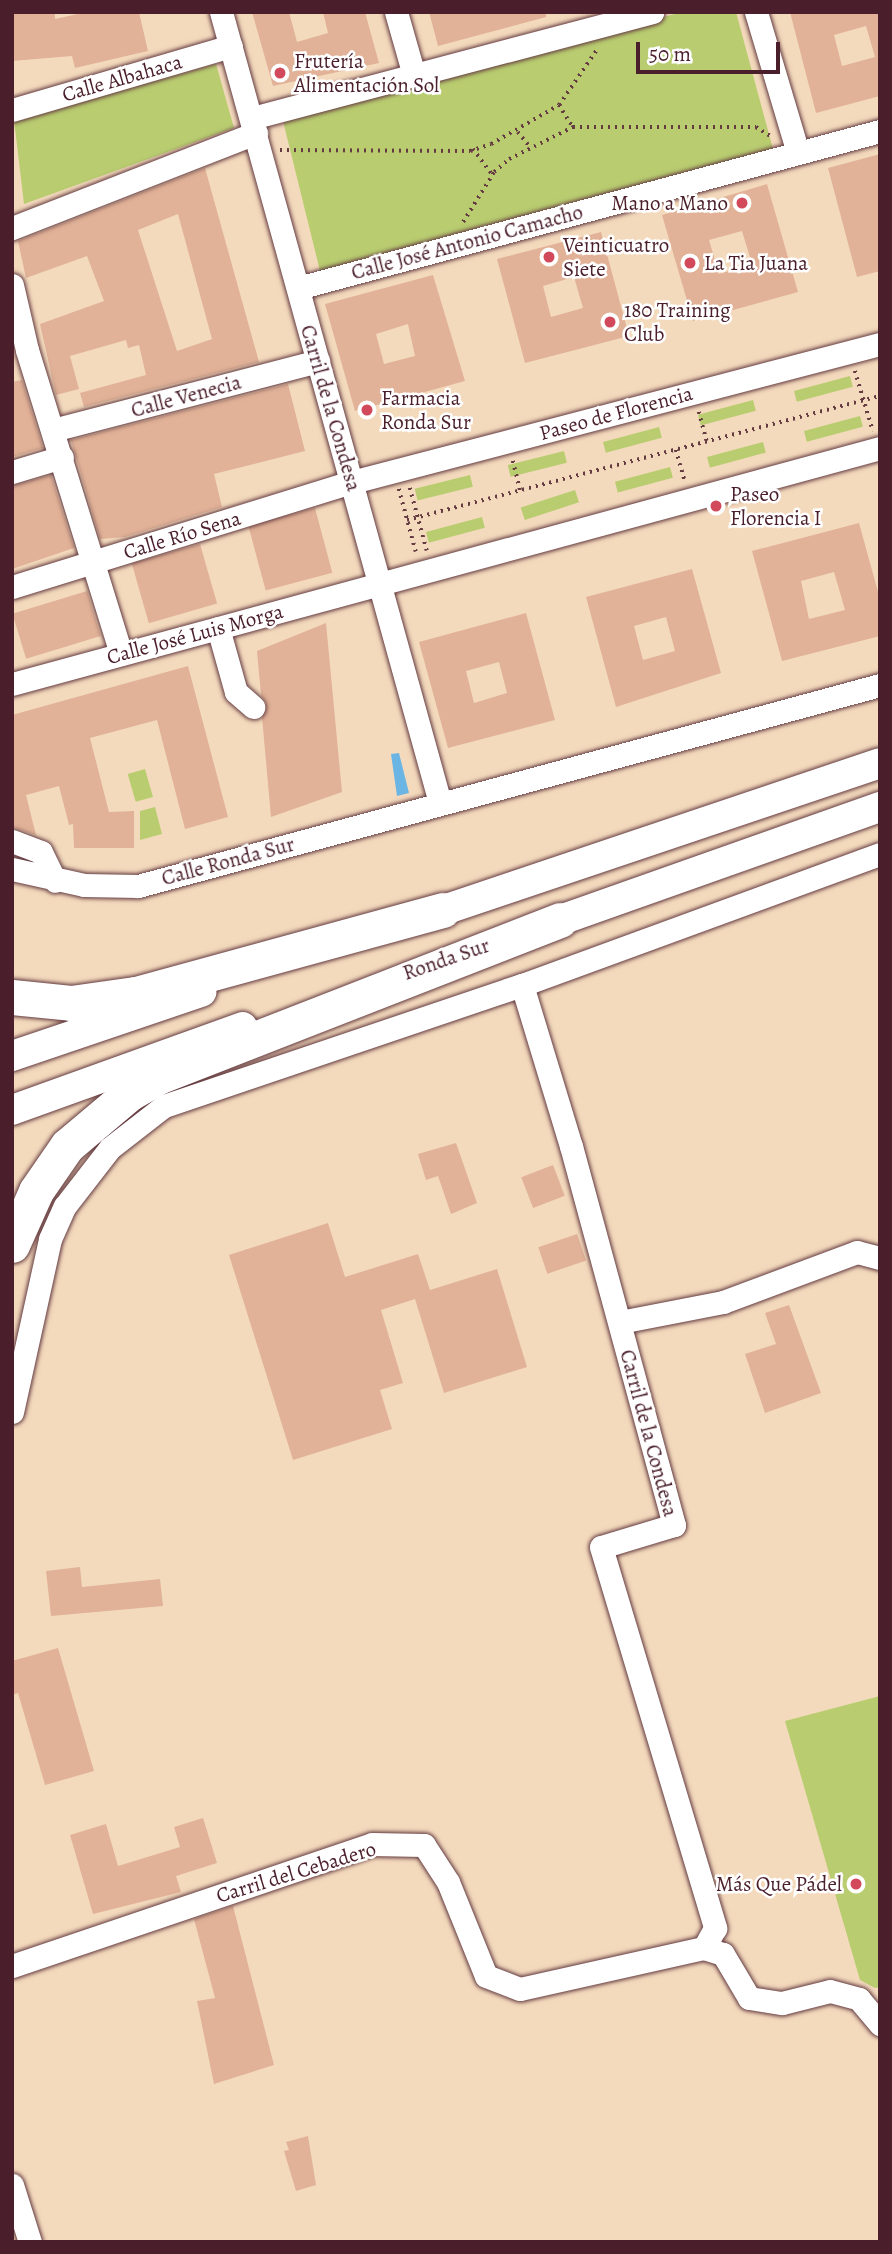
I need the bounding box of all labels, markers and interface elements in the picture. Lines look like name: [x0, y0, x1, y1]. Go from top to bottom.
scale bar: [640, 28, 784, 72]
text: 50 m: [649, 40, 691, 68]
place label: Frutería Alimentación Sol: [294, 48, 439, 98]
street label: Calle Albahaca: [59, 49, 185, 107]
marker: Frutería Alimentación Sol: [272, 65, 288, 81]
place label: Mano a Mano: [611, 190, 728, 216]
marker: Mano a Mano: [734, 195, 750, 211]
street label: Calle José Antonio Camacho: [348, 199, 586, 285]
place label: Veinticuatro Siete: [563, 232, 669, 282]
marker: Veinticuatro Siete: [541, 249, 557, 265]
place label: La Tia Juana: [704, 250, 808, 276]
marker: La Tia Juana: [682, 255, 698, 271]
place label: 180 Training Club: [624, 297, 731, 347]
marker: 180 Training Club: [602, 314, 618, 330]
street label: Carril de la Condesa: [295, 322, 367, 494]
street label: Calle Venecia: [128, 369, 244, 423]
street label: Paseo de Florencia: [536, 380, 696, 446]
place label: Farmacia Ronda Sur: [381, 385, 471, 435]
marker: Farmacia Ronda Sur: [359, 402, 375, 418]
place label: Paseo Florencia I: [730, 481, 821, 531]
marker: Paseo Florencia I: [708, 498, 724, 514]
street label: Calle Río Sena: [120, 505, 244, 565]
street label: Calle José Luis Morga: [104, 598, 286, 670]
street label: Calle Ronda Sur: [159, 831, 297, 891]
street label: Ronda Sur: [399, 932, 493, 986]
street label: Carril de la Condesa: [615, 1347, 683, 1519]
street label: Carril del Cebadero: [213, 1836, 379, 1908]
place label: Más Que Pádel: [716, 1871, 842, 1897]
marker: Más Que Pádel: [848, 1876, 864, 1892]

